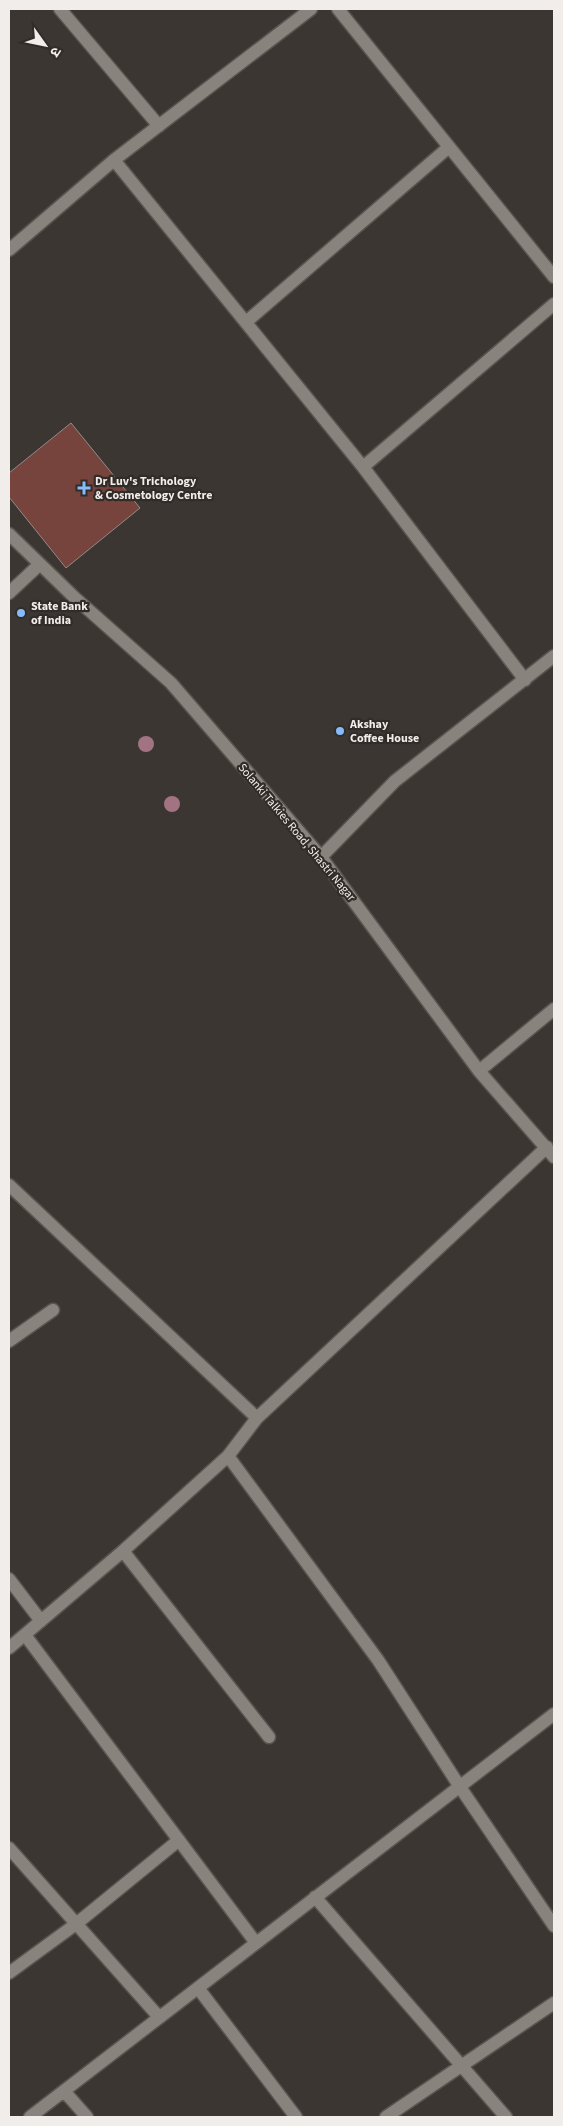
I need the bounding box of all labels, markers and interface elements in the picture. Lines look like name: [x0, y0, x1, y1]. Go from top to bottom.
north arrow: [20, 20, 70, 70]
text: उ: [44, 43, 66, 61]
place label: Dr Luv's Trichology & Cosmetology Centre: [95, 473, 212, 504]
marker: Dr Luv's Trichology & Cosmetology Centre: [77, 481, 91, 495]
place label: State Bank of India: [31, 598, 88, 629]
marker: State Bank of India: [15, 607, 27, 619]
place label: Akshay Coffee House: [349, 716, 419, 747]
marker: Akshay Coffee House: [334, 725, 346, 737]
street label: Solanki Talkies Road, Shastri Nagar: [234, 760, 360, 906]

